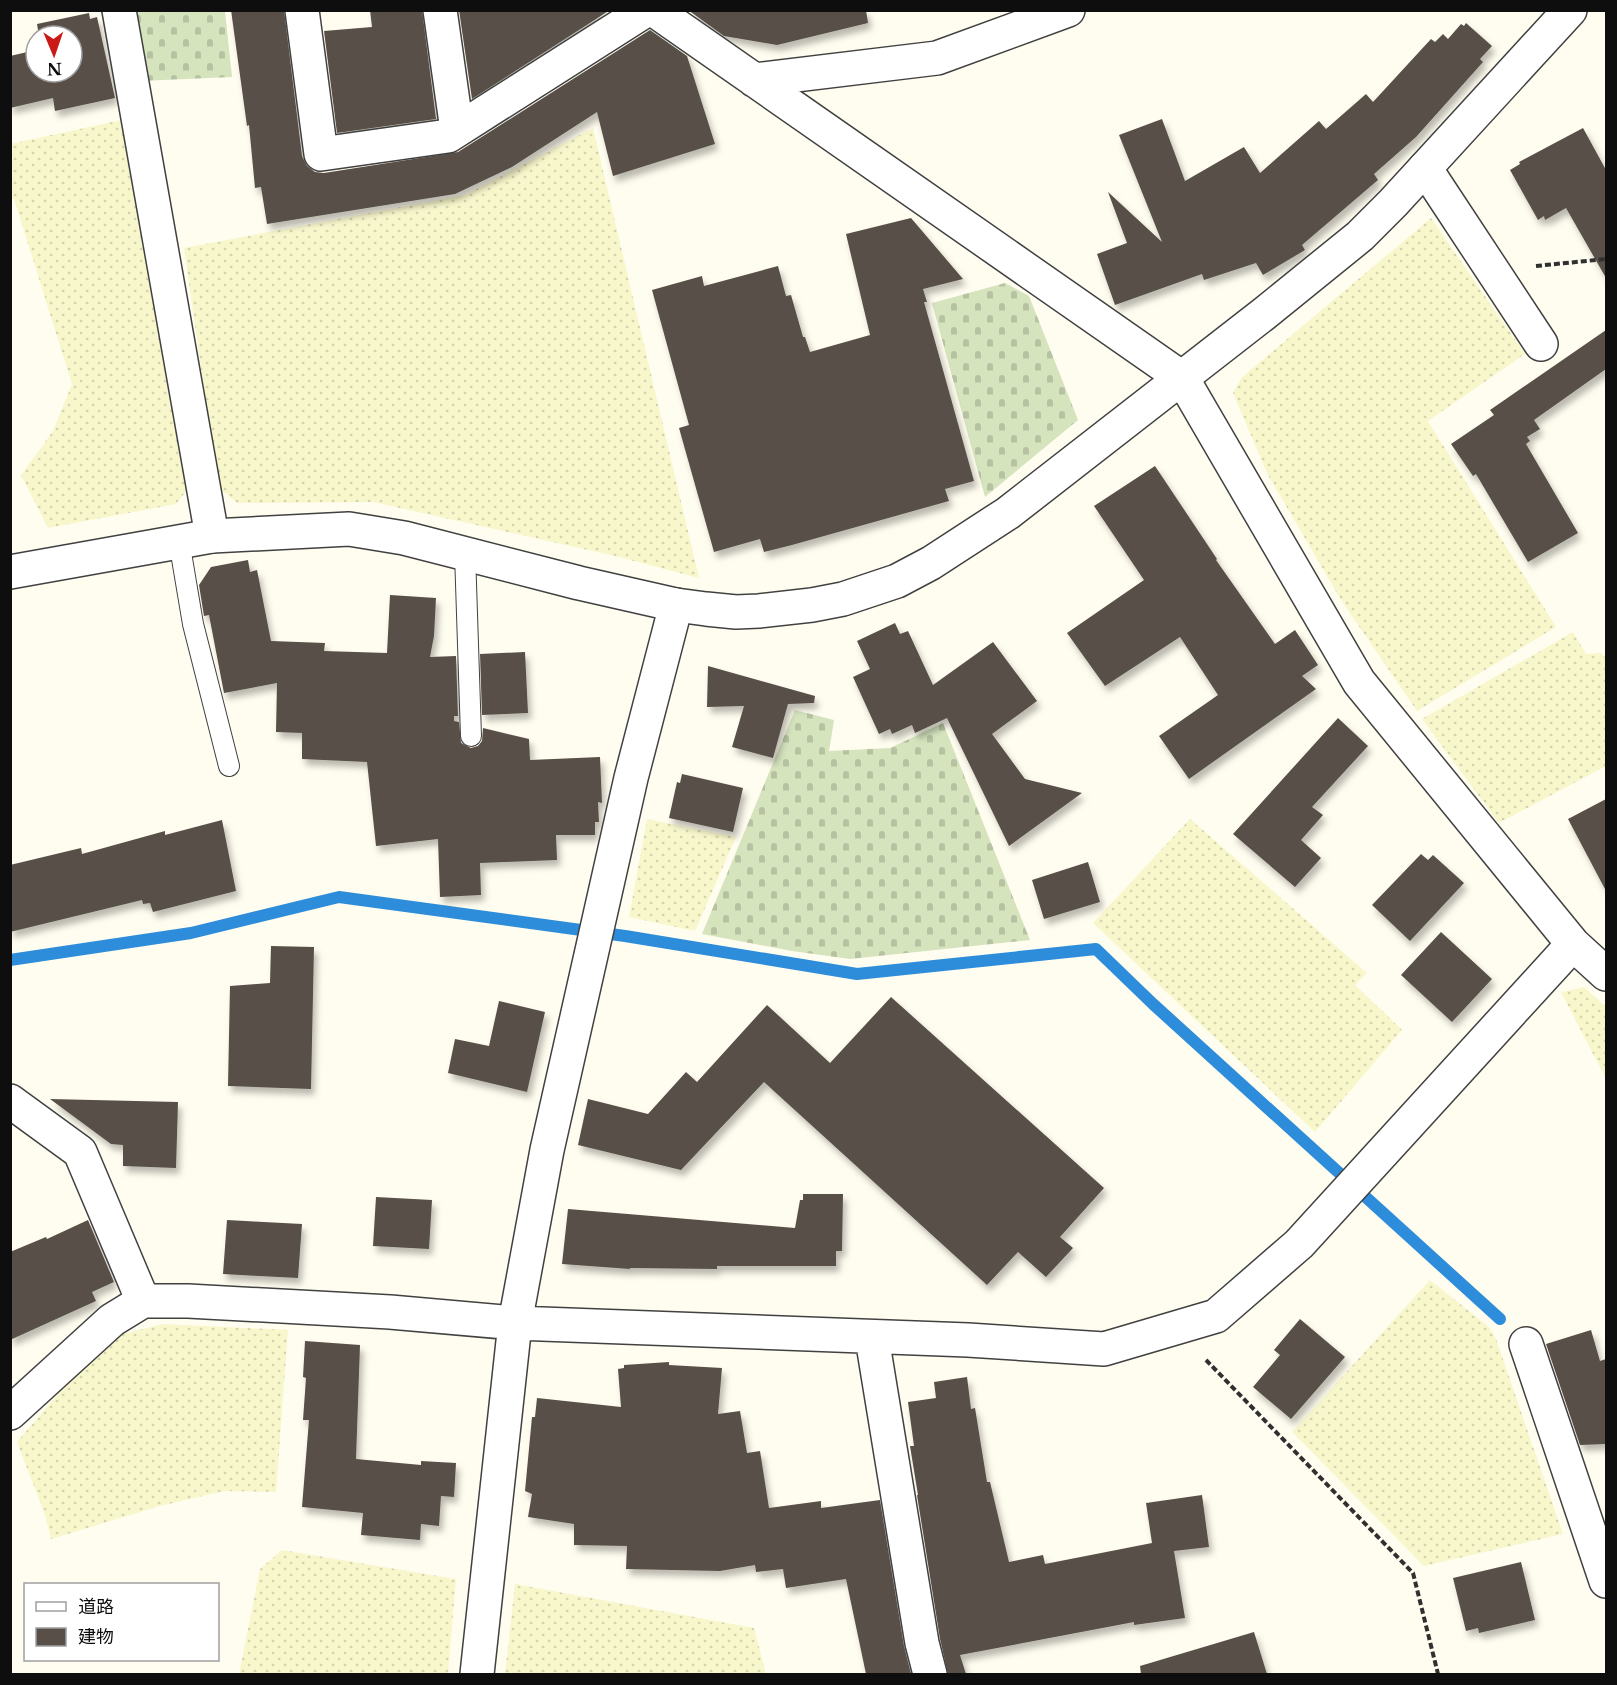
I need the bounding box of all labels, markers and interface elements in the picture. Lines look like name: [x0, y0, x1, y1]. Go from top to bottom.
north arrow: [24, 24, 84, 84]
text: N: [47, 59, 62, 79]
legend: [24, 1583, 219, 1661]
text: 道路: [78, 1596, 114, 1618]
text: 建物: [78, 1626, 114, 1648]

